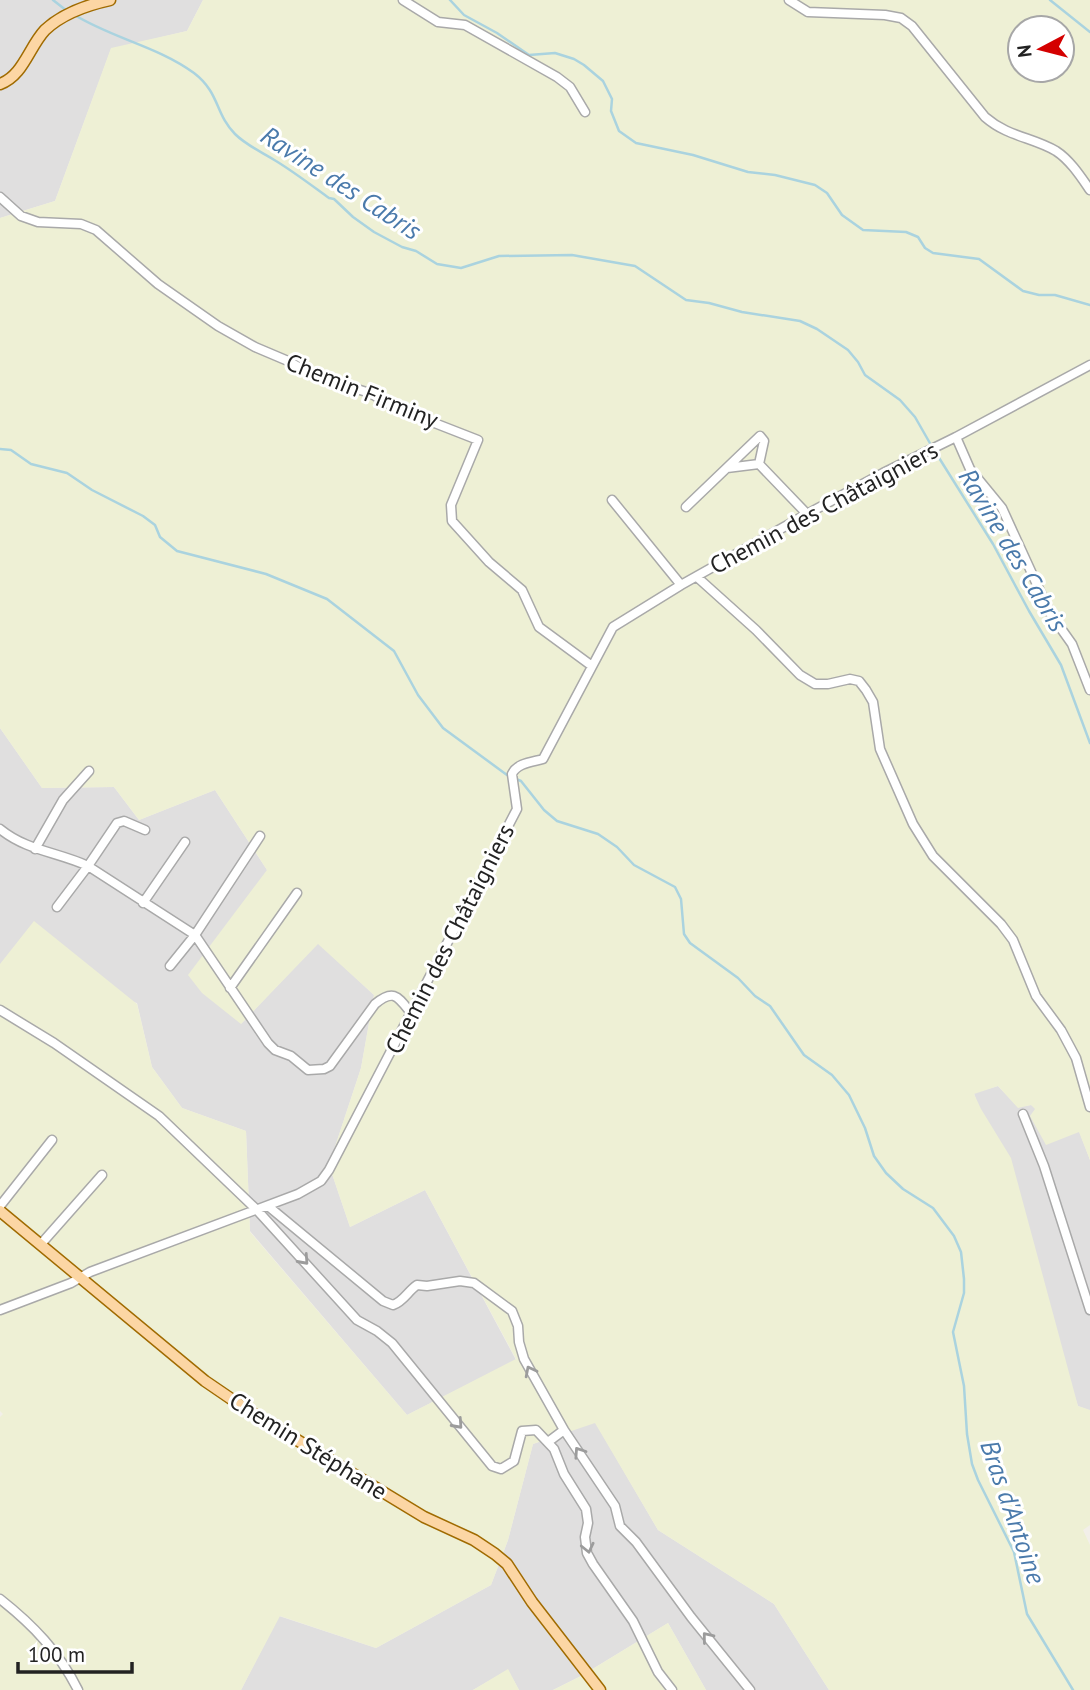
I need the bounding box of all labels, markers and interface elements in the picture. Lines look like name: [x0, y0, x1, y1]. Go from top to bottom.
north arrow: [1006, 14, 1076, 84]
text: N: [1011, 43, 1037, 59]
water label: Ravine des Cabris: [255, 118, 428, 247]
street label: Chemin Firminy: [281, 346, 443, 435]
street label: Chemin des Châtaigniers: [704, 434, 943, 581]
water label: Ravine des Cabris: [952, 462, 1075, 638]
street label: Chemin des Châtaigniers: [378, 818, 521, 1059]
one-way arrow: [295, 1252, 308, 1265]
one-way arrow: [525, 1366, 538, 1378]
street label: Chemin Stéphane: [223, 1385, 393, 1507]
one-way arrow: [450, 1416, 462, 1429]
water label: Bras d'Antoine: [973, 1436, 1053, 1588]
one-way arrow: [575, 1447, 587, 1460]
one-way arrow: [580, 1541, 594, 1553]
scale bar: [18, 1630, 131, 1674]
one-way arrow: [703, 1633, 716, 1645]
text: 100 m: [28, 1641, 85, 1668]

